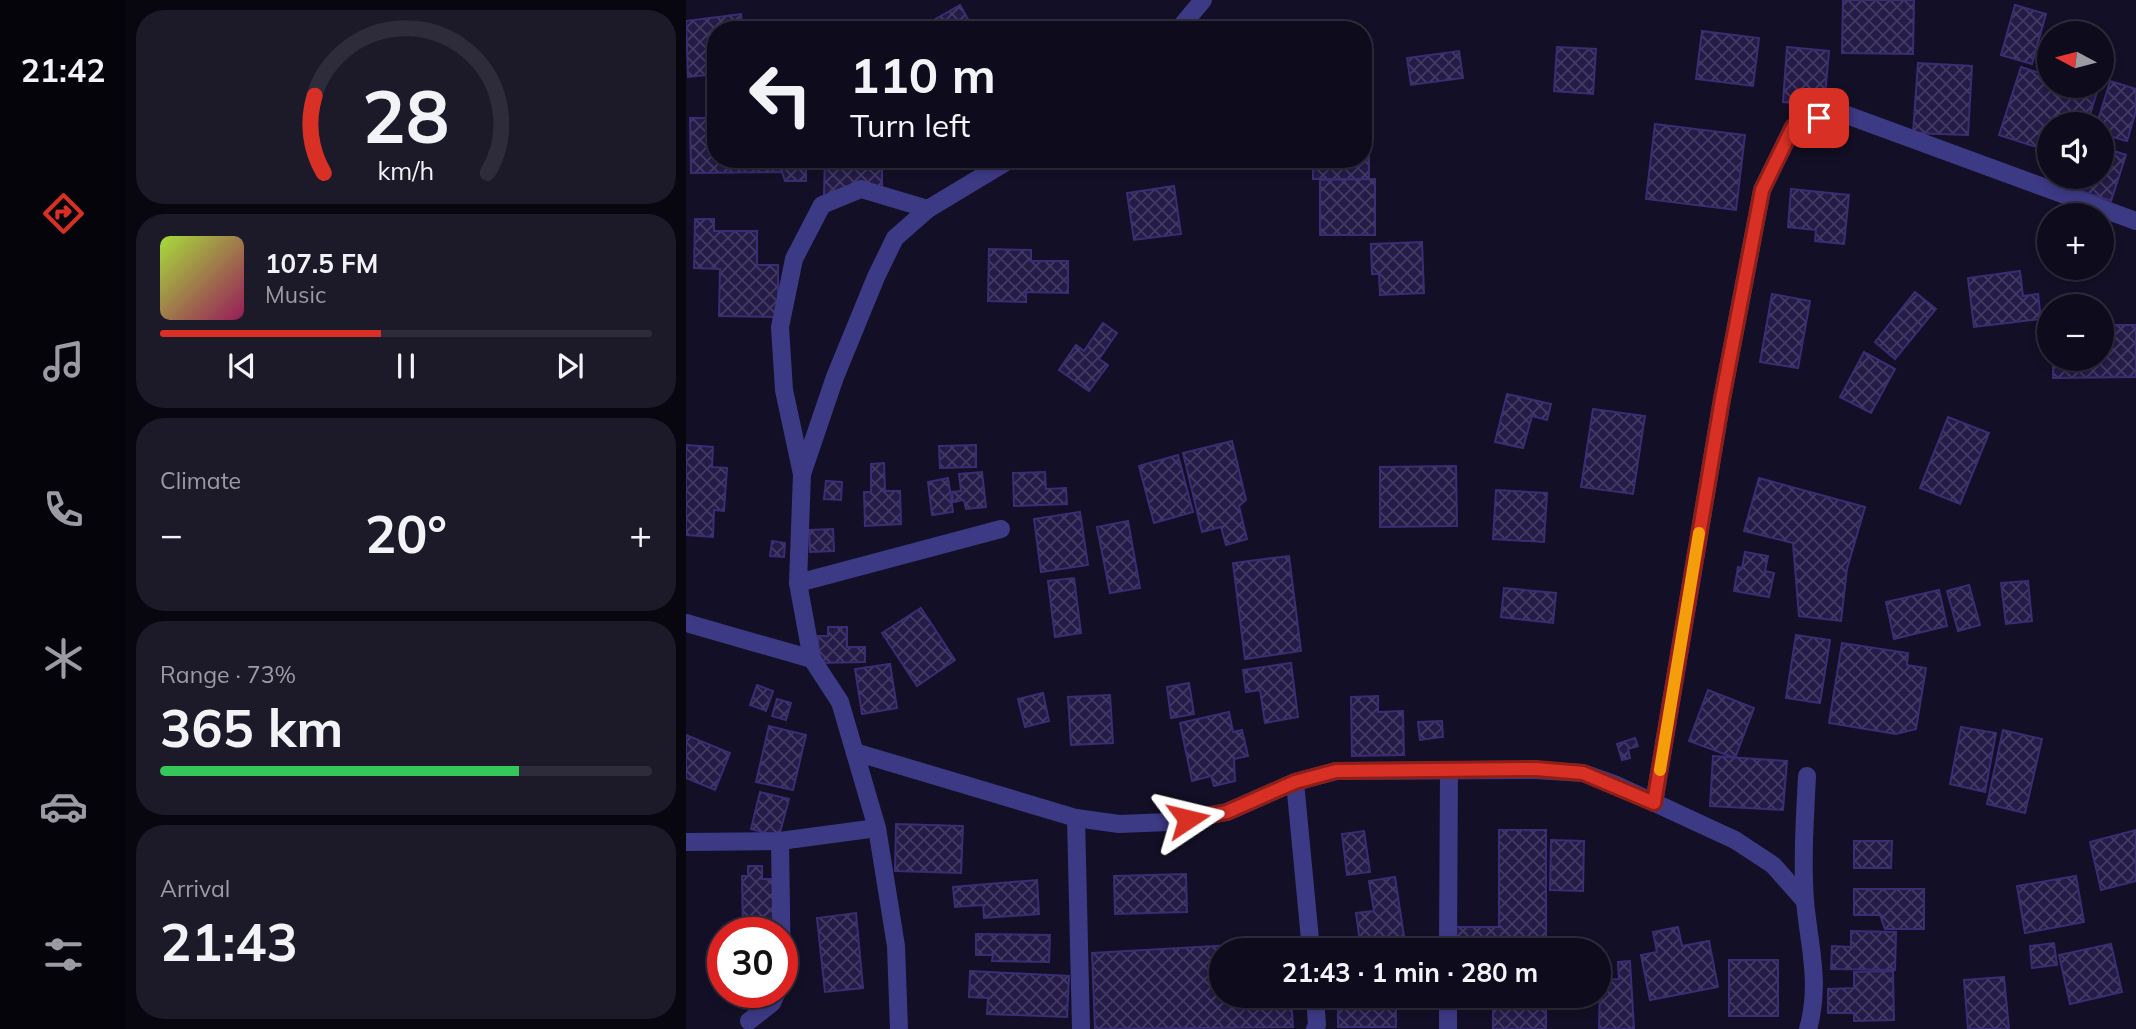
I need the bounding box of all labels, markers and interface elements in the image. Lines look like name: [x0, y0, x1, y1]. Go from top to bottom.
north arrow: [2037, 21, 2114, 98]
map controls: [2037, 21, 2114, 371]
text: 110 m: [850, 44, 996, 105]
icon: left: [735, 49, 826, 140]
text: 21:42: [21, 50, 105, 90]
text: 28: [362, 70, 450, 161]
pin: [1789, 88, 1849, 148]
icon: arrive: [1800, 99, 1838, 137]
text: Turn left: [850, 105, 970, 145]
button: sound: [2037, 112, 2114, 189]
text: km/h: [378, 155, 434, 186]
icon: directions: [39, 189, 88, 238]
button: +: [2037, 203, 2114, 280]
text: 107.5 FM: [265, 247, 378, 280]
text: Music: [265, 280, 326, 309]
button: −: [2037, 294, 2114, 371]
icon: music: [39, 337, 88, 386]
icon: previous: [223, 347, 261, 385]
icon: pause: [387, 347, 425, 385]
icon: next: [551, 347, 589, 385]
text: Climate: [160, 466, 241, 495]
icon: phone: [39, 485, 88, 534]
text: 20°: [365, 501, 447, 566]
text: −: [160, 510, 183, 558]
text: +: [629, 510, 652, 558]
icon: climate: [39, 634, 88, 683]
text: Range · 73%: [160, 660, 296, 689]
text: 365 km: [160, 695, 343, 760]
icon: car: [39, 782, 88, 831]
position arrow: [1151, 782, 1225, 856]
text: Arrival: [160, 874, 230, 903]
text: 21:43: [160, 909, 298, 974]
speed limit sign: 30: [707, 917, 798, 1008]
icon: filters: [39, 930, 88, 979]
text: 21:43 · 1 min · 280 m: [1282, 956, 1538, 989]

